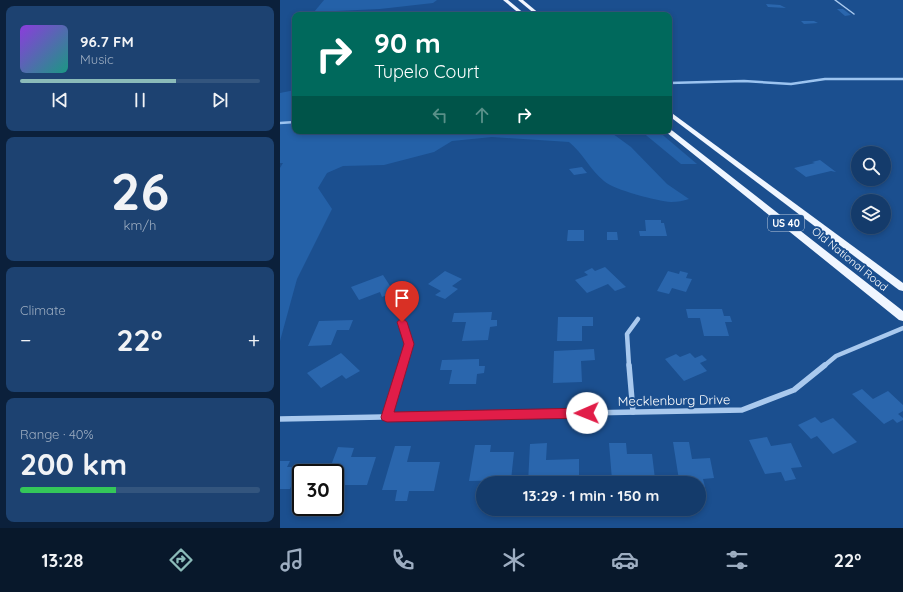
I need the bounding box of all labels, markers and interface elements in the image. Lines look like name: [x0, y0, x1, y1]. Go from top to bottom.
text: 90 m: [374, 25, 441, 60]
icon: right: [308, 28, 360, 80]
text: 96.7 FM: [80, 32, 134, 51]
text: Music: [80, 51, 114, 67]
text: Tupelo Court: [374, 60, 480, 83]
icon: previous: [49, 89, 71, 111]
icon: pause: [129, 89, 151, 111]
icon: next: [209, 89, 231, 111]
icon: left: [429, 104, 451, 126]
icon: ahead: [471, 104, 493, 126]
icon: right: [513, 104, 535, 126]
map controls: [851, 146, 891, 234]
button: search: [851, 146, 891, 186]
text: 26: [111, 158, 169, 223]
button: layers: [851, 194, 891, 234]
road number: US 40: [768, 215, 804, 231]
text: km/h: [124, 217, 156, 233]
street label: Old National Road: [809, 224, 891, 294]
pin: [385, 281, 419, 322]
icon: arrive: [391, 287, 413, 309]
text: Climate: [20, 302, 66, 318]
text: 22°: [117, 321, 162, 359]
text: −: [20, 326, 31, 354]
text: +: [248, 326, 260, 354]
street label: Mecklenburg Drive: [618, 391, 730, 409]
position arrow: [566, 392, 608, 434]
text: Range · 40%: [20, 426, 94, 442]
text: 200 km: [20, 445, 127, 483]
speed limit sign: 30: [292, 464, 344, 516]
text: 13:29 · 1 min · 150 m: [523, 486, 659, 505]
icon: directions: [167, 546, 195, 574]
icon: music: [278, 546, 306, 574]
icon: phone: [389, 546, 417, 574]
icon: climate: [500, 546, 528, 574]
icon: car: [611, 546, 639, 574]
icon: filters: [723, 546, 751, 574]
text: 13:28: [42, 549, 83, 572]
text: 22°: [834, 549, 861, 572]

